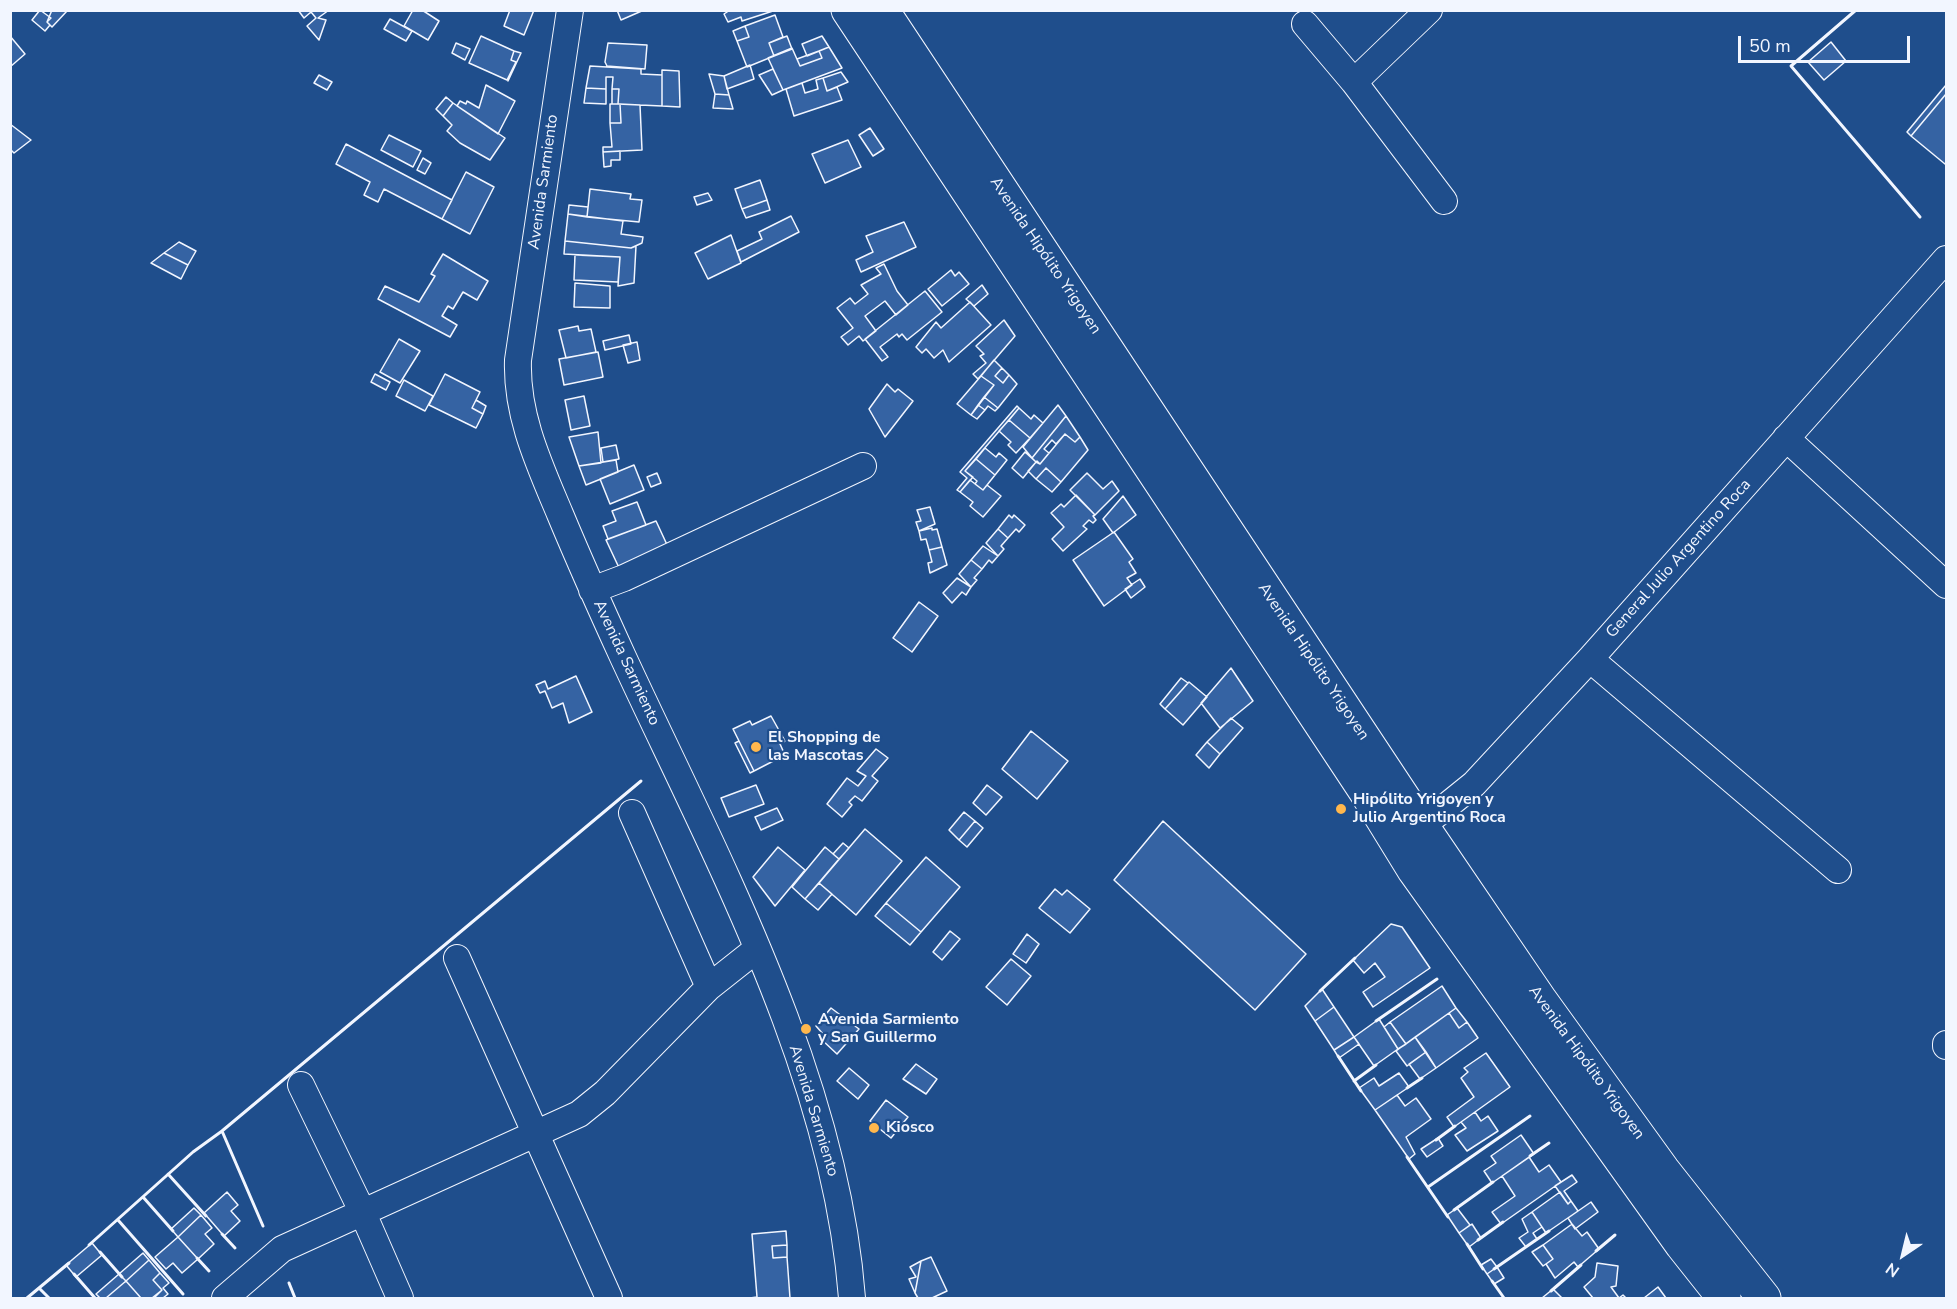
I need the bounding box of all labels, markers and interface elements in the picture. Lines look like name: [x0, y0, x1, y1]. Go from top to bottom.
scale bar: [1741, 24, 1914, 62]
text: 50 m: [1749, 34, 1791, 58]
street label: Avenida Sarmiento: [525, 113, 563, 251]
street label: Avenida Hipólito Yrigoyen: [985, 174, 1105, 338]
street label: General Julio Argentino Roca: [1603, 476, 1755, 642]
street label: Avenida Hipólito Yrigoyen: [1253, 580, 1373, 744]
street label: Avenida Sarmiento: [589, 597, 663, 729]
place label: El Shopping de las Mascotas: [768, 728, 881, 766]
marker: El Shopping de las Mascotas: [749, 740, 763, 754]
place label: Hipólito Yrigoyen y Julio Argentino Roca: [1353, 790, 1506, 828]
marker: Hipólito Yrigoyen y Julio Argentino Roca: [1334, 802, 1348, 816]
street label: Avenida Hipólito Yrigoyen: [1524, 982, 1648, 1144]
place label: Avenida Sarmiento y San Guillermo: [818, 1010, 959, 1048]
marker: Avenida Sarmiento y San Guillermo: [799, 1022, 813, 1036]
street label: Avenida Sarmiento: [784, 1043, 842, 1179]
place label: Kiosco: [886, 1118, 934, 1138]
marker: Kiosco: [867, 1121, 881, 1135]
north arrow: [1873, 1225, 1933, 1285]
text: N: [1881, 1257, 1904, 1282]

